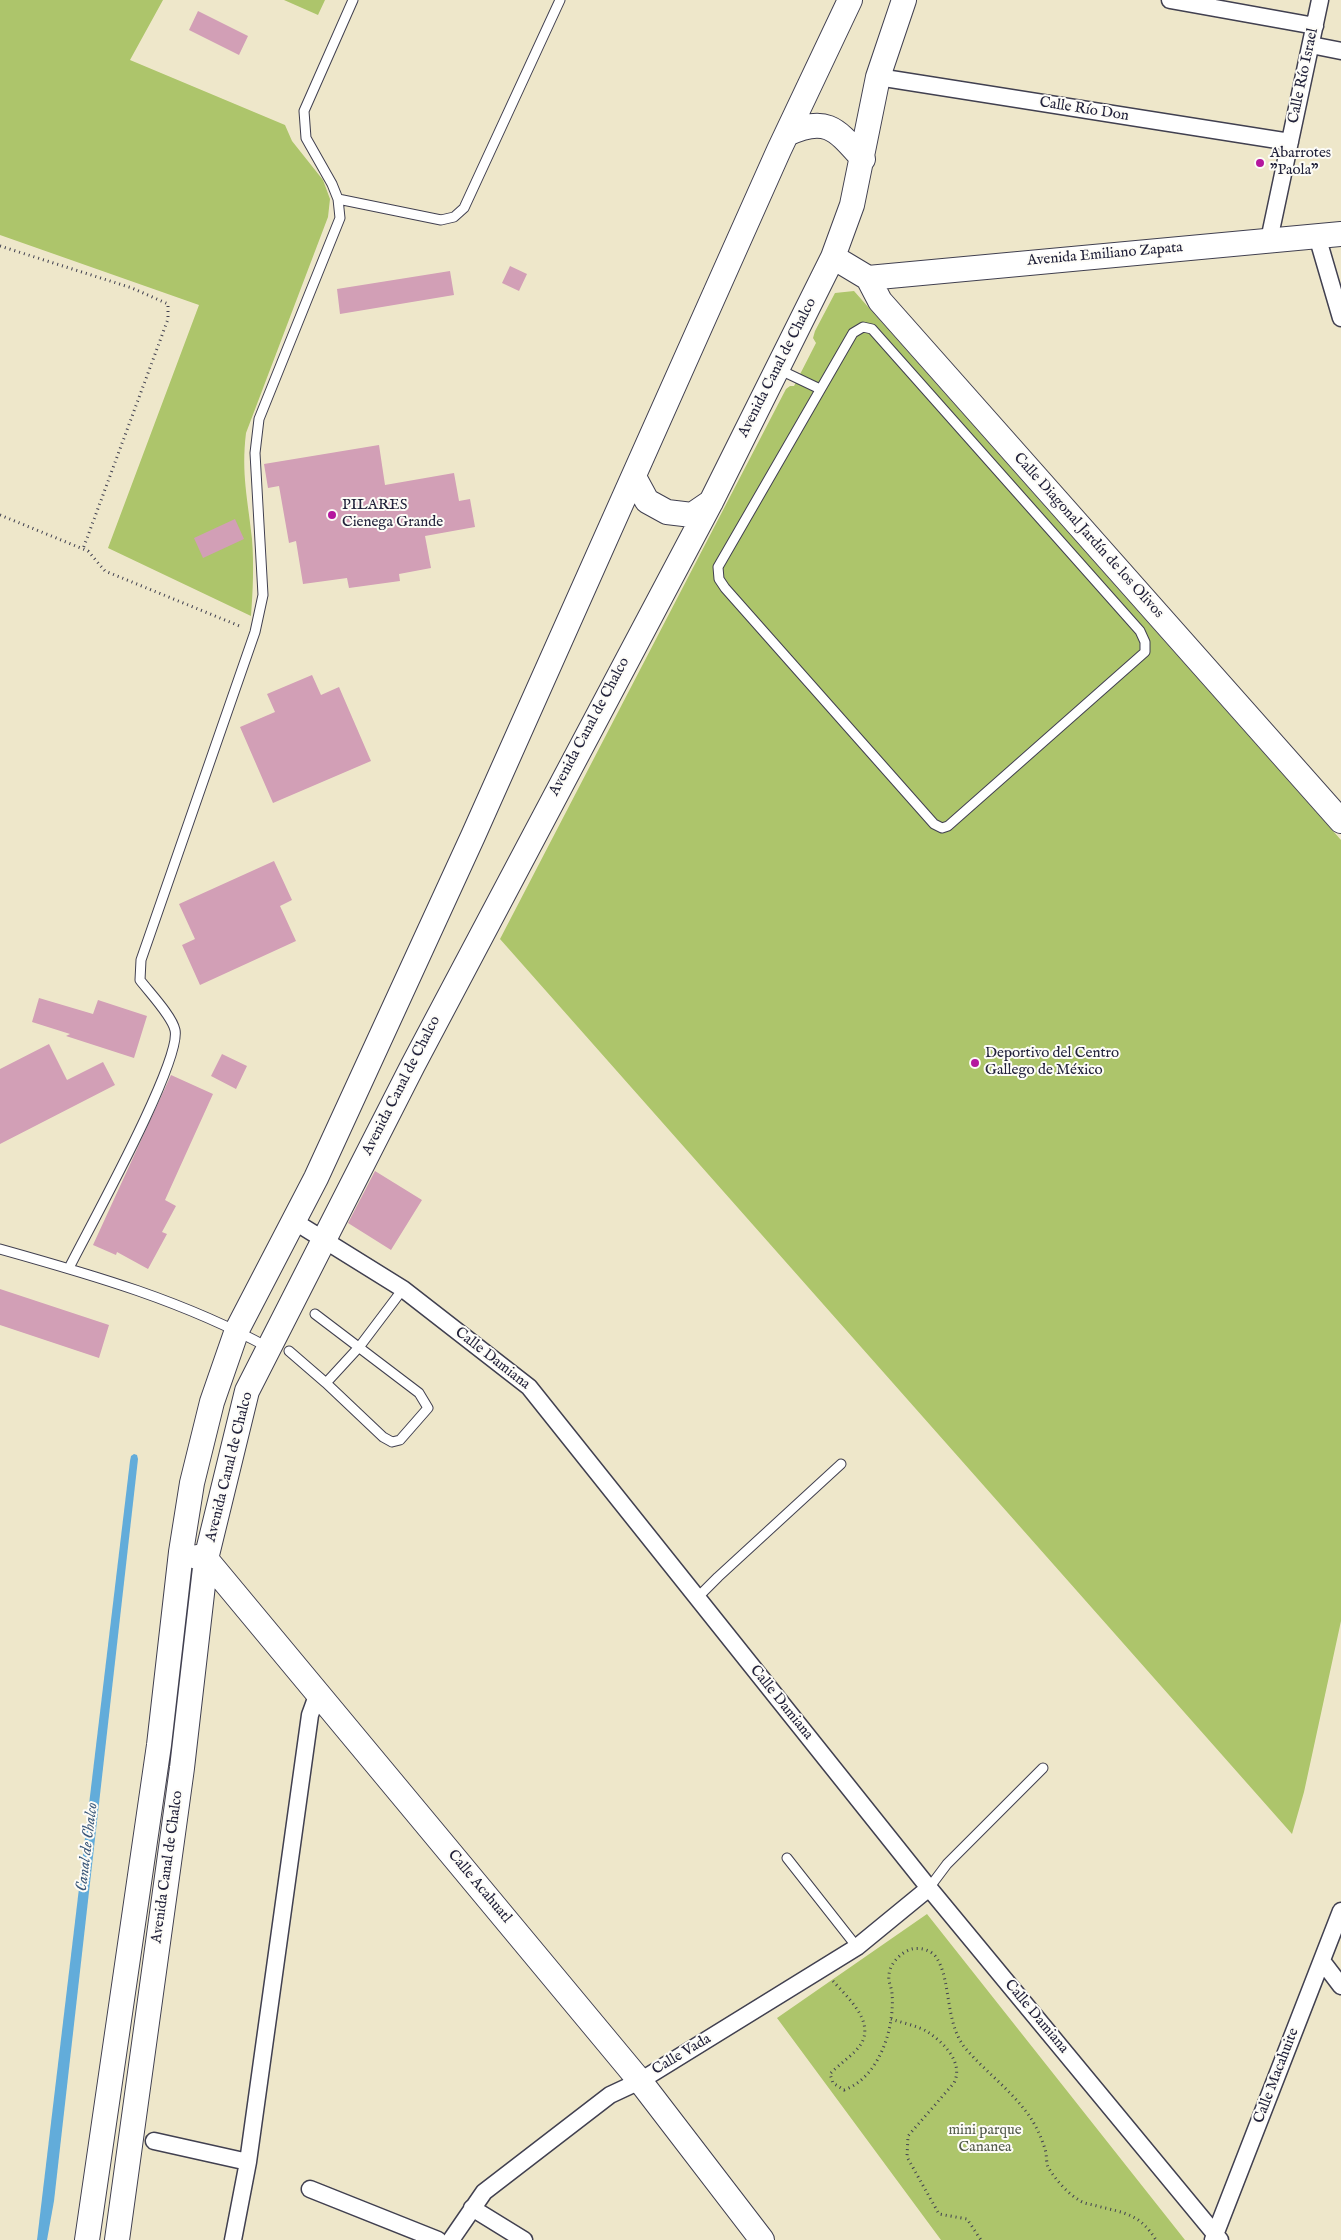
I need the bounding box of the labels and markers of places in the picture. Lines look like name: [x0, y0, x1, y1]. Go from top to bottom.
place label: Abarrotes "Paola": [1270, 145, 1331, 180]
marker: Abarrotes "Paola": [1254, 157, 1266, 169]
place label: PILARES Cienega Grande: [342, 497, 443, 532]
marker: PILARES Cienega Grande: [326, 509, 338, 521]
place label: Deportivo del Centro Gallego de México: [985, 1045, 1119, 1080]
marker: Deportivo del Centro Gallego de México: [969, 1057, 981, 1069]

